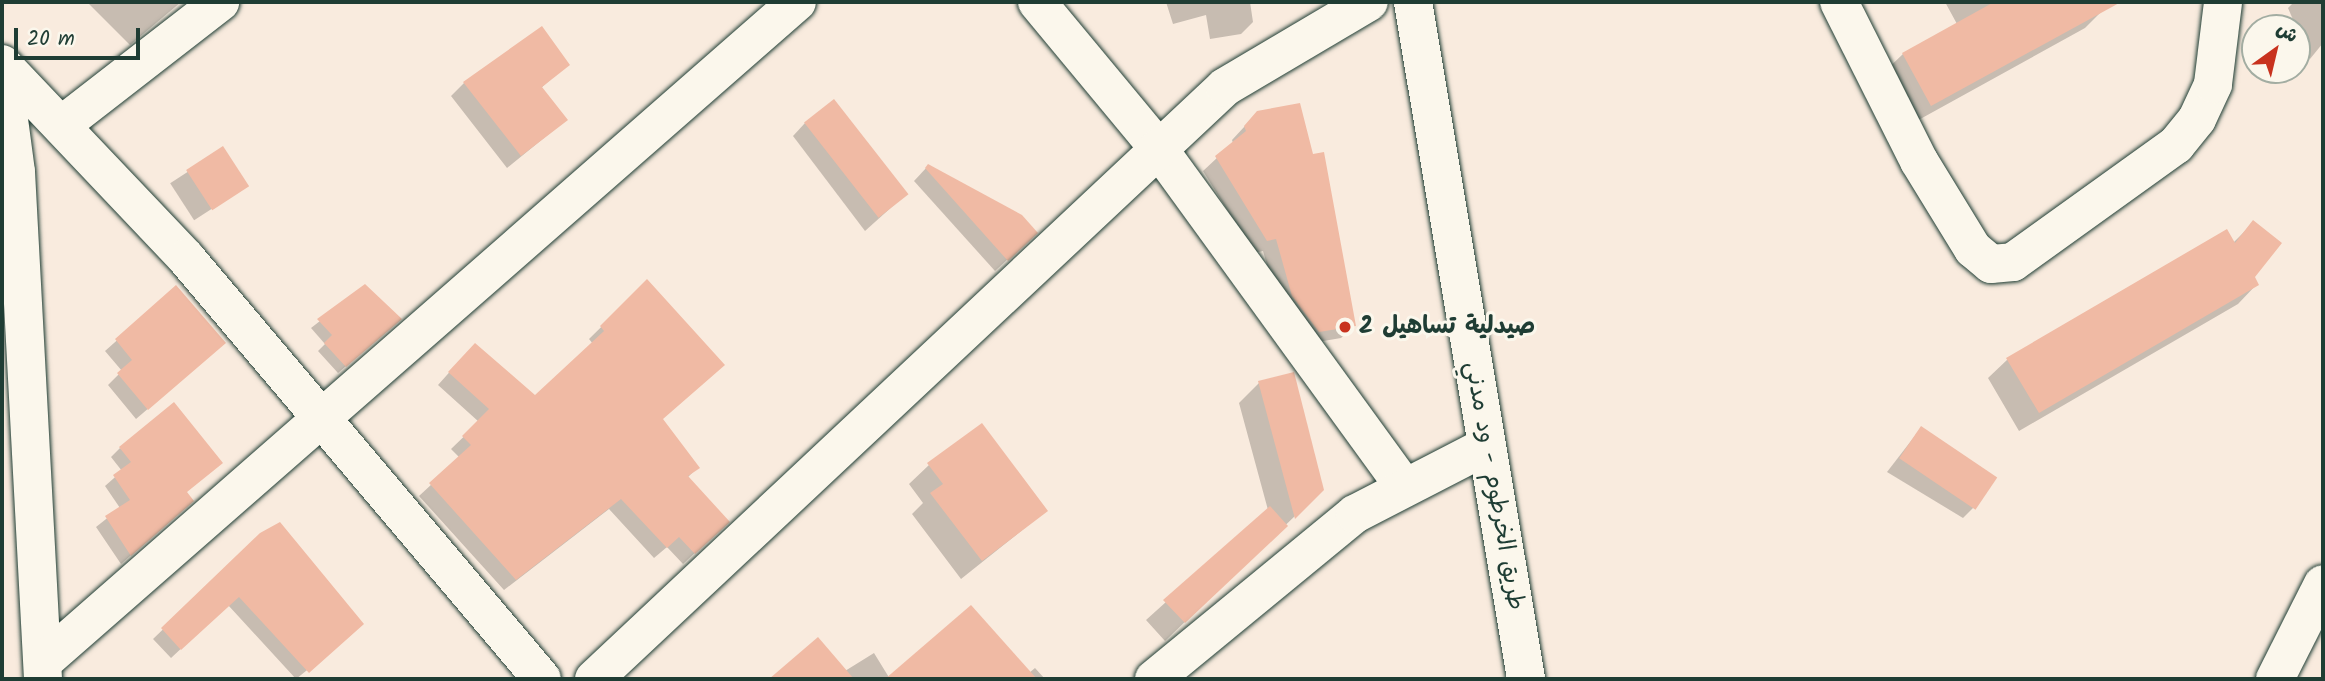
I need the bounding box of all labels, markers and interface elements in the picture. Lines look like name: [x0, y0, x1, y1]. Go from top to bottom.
scale bar: [18, 14, 144, 58]
north arrow: [2241, 14, 2311, 84]
text: ش: [2270, 15, 2304, 52]
text: 20 m: [27, 23, 75, 56]
place label: صيدلية تساهيل 2: [1359, 313, 1535, 341]
marker: صيدلية تساهيل 2: [1337, 319, 1353, 335]
street label: طريق الخرطوم - ود مدني: [1458, 359, 1530, 613]

